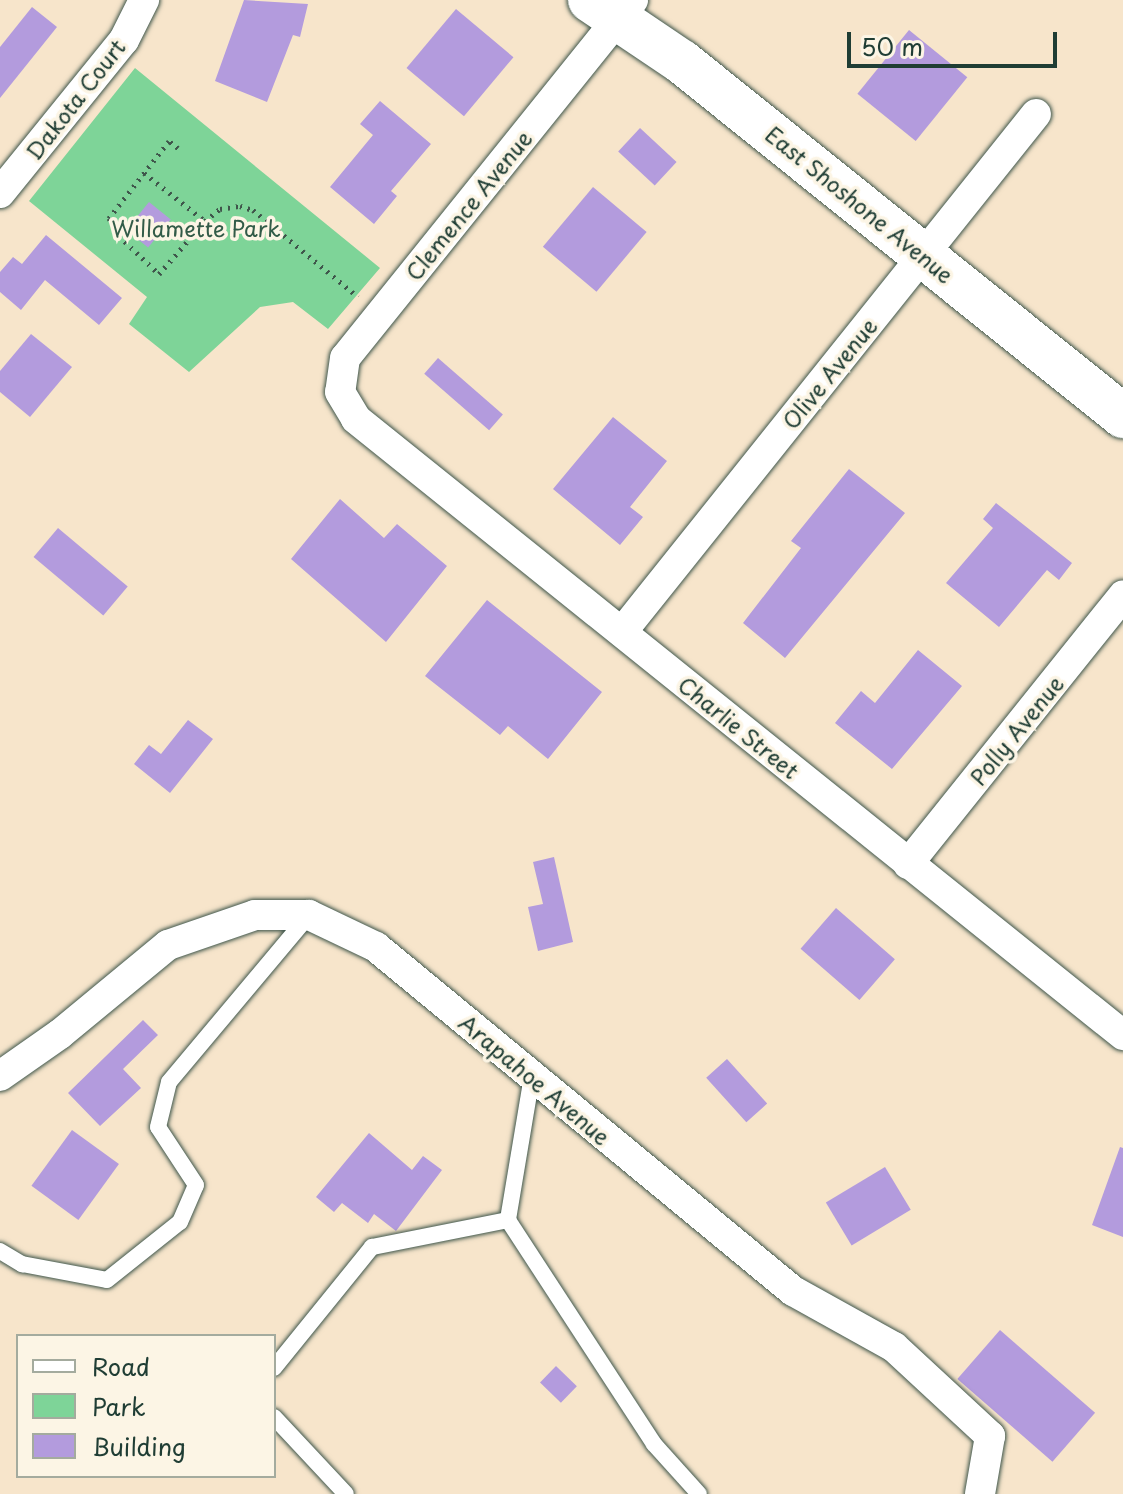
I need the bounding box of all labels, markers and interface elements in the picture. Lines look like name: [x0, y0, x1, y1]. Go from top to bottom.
scale bar: [851, 16, 1061, 66]
text: 50 m: [861, 28, 923, 64]
street label: Dakota Court: [19, 33, 131, 165]
street label: East Shoshone Avenue: [761, 120, 959, 288]
street label: Clemence Avenue: [399, 125, 537, 285]
park label: Willamette Park: [111, 215, 281, 241]
street label: Olive Avenue: [776, 312, 882, 434]
street label: Charlie Street: [673, 670, 805, 784]
street label: Polly Avenue: [964, 670, 1068, 790]
street label: Arapahoe Avenue: [454, 1008, 616, 1150]
legend: [16, 1334, 276, 1478]
text: Road: [92, 1348, 150, 1384]
text: Park: [92, 1388, 146, 1424]
text: Building: [92, 1428, 186, 1464]

